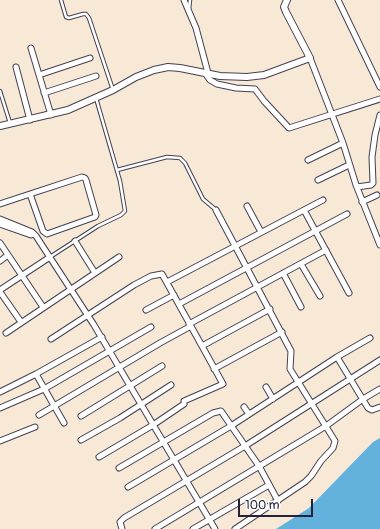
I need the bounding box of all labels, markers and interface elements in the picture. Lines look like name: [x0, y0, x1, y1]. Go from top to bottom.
scale bar: [240, 491, 315, 517]
text: 100 m: [245, 498, 279, 513]

